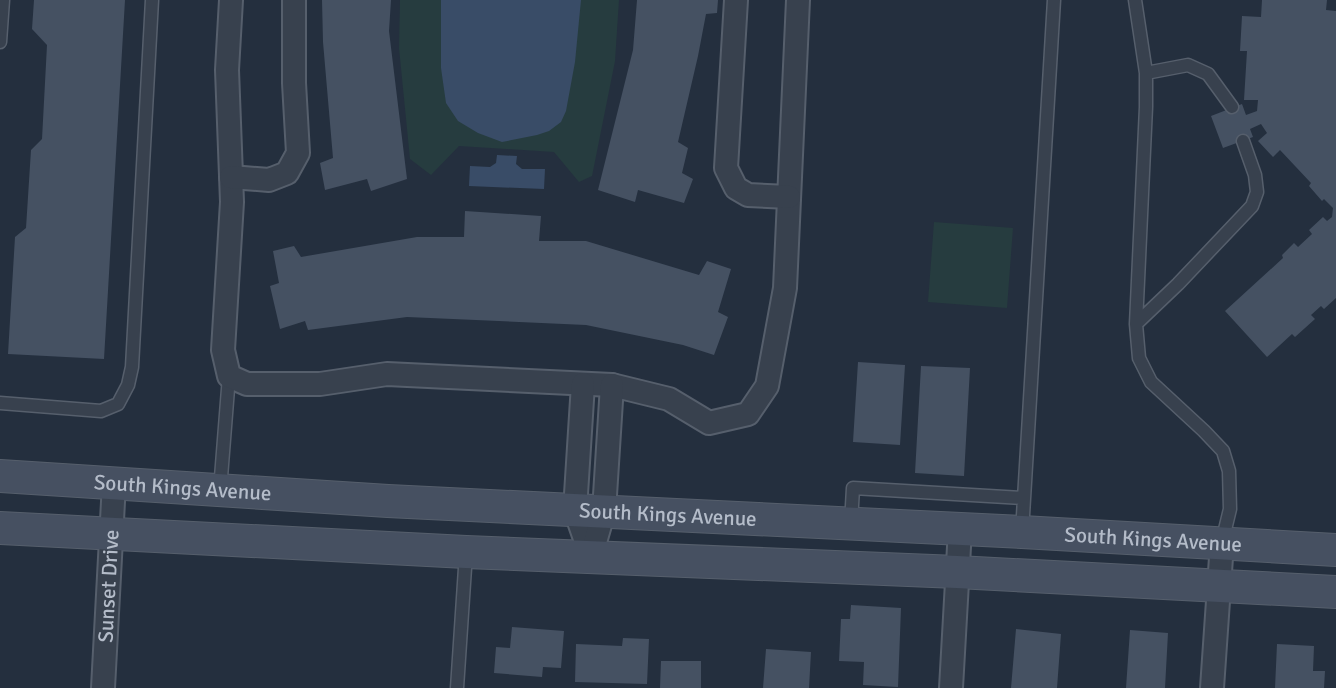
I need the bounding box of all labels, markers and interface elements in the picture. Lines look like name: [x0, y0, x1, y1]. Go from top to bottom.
street label: South Kings Avenue: [93, 469, 272, 506]
street label: South Kings Avenue: [578, 497, 757, 532]
street label: South Kings Avenue: [1064, 521, 1243, 558]
street label: Sunset Drive: [92, 529, 124, 643]

